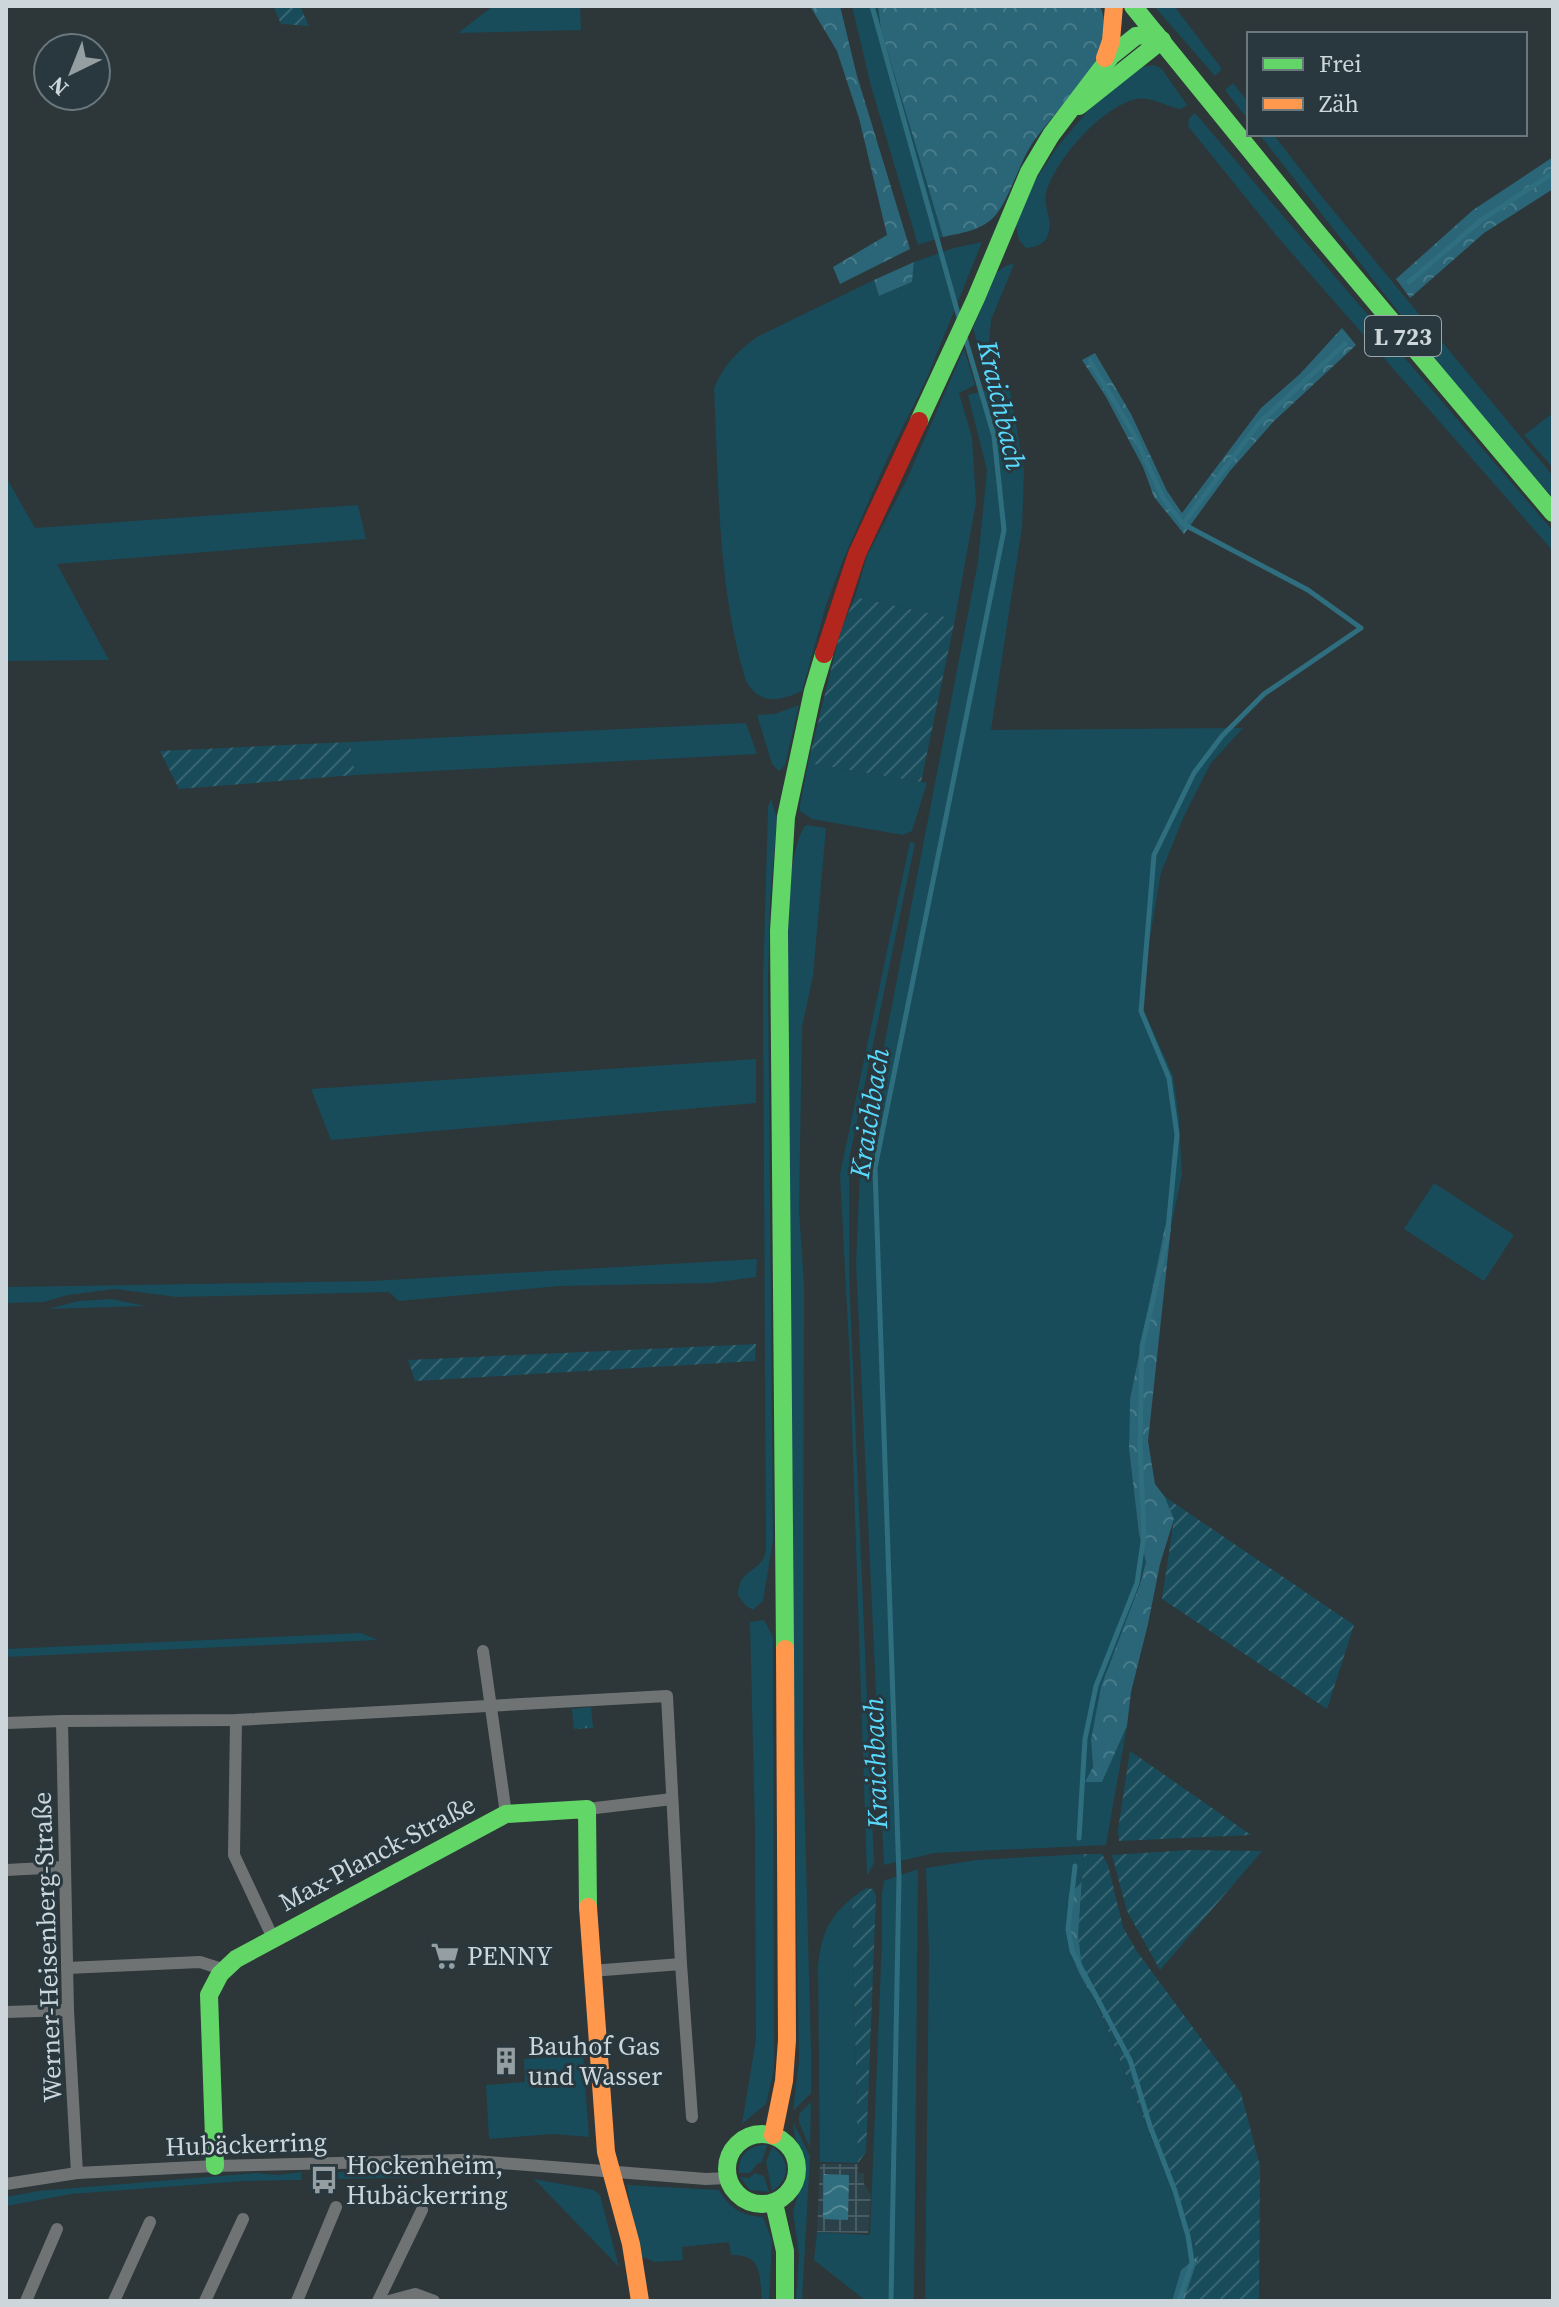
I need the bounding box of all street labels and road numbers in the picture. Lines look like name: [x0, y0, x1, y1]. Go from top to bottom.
road number: L 723: [1365, 316, 1441, 356]
street label: Max-Planck-Straße: [273, 1786, 481, 1920]
street label: Werner-Heisenberg-Straße: [24, 1791, 70, 2103]
street label: Hubäckerring: [165, 2123, 327, 2165]

